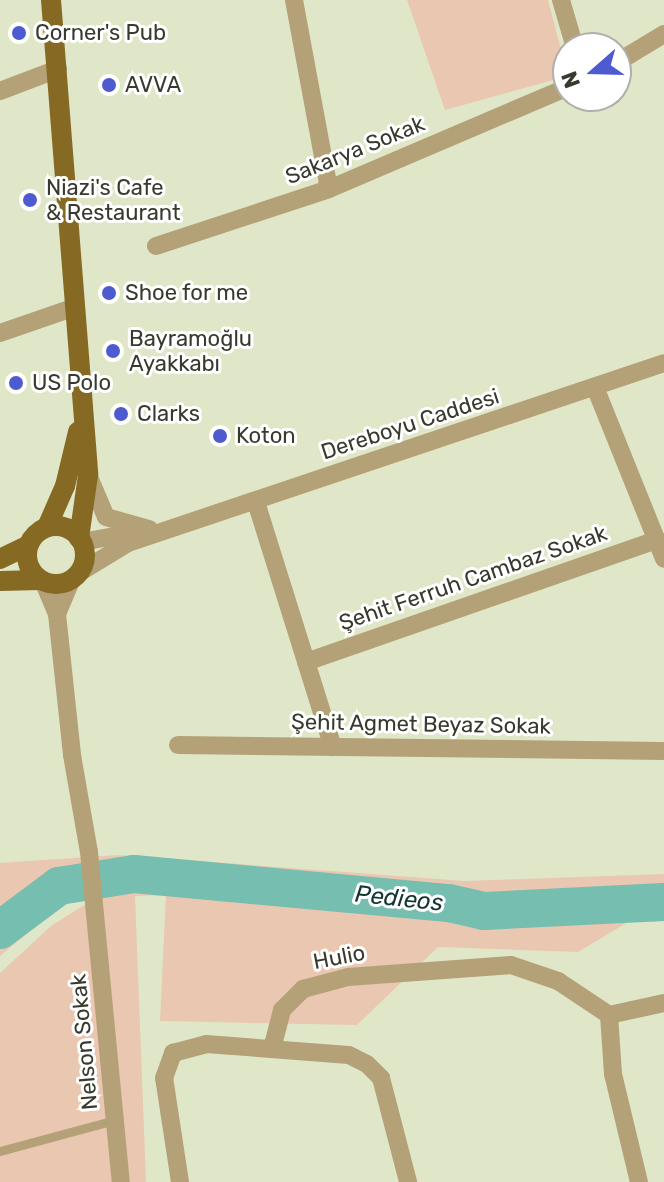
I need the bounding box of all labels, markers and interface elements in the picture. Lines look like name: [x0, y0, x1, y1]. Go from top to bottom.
place label: Corner's Pub: [35, 20, 166, 46]
marker: Corner's Pub: [10, 24, 28, 42]
north arrow: [552, 32, 632, 112]
text: N: [555, 68, 586, 92]
place label: AVVA: [125, 72, 181, 98]
marker: AVVA: [100, 76, 118, 94]
street label: Sakarya Sokak: [282, 110, 428, 190]
place label: Niazi's Cafe & Restaurant: [46, 174, 181, 226]
marker: Niazi's Cafe & Restaurant: [21, 191, 39, 209]
place label: Shoe for me: [125, 280, 249, 306]
marker: Shoe for me: [100, 284, 118, 302]
place label: Bayramoğlu Ayakkabı: [129, 325, 252, 376]
marker: Bayramoğlu Ayakkabı: [104, 342, 122, 360]
place label: US Polo: [32, 370, 111, 396]
marker: US Polo: [7, 374, 25, 392]
street label: Dereboyu Caddesi: [318, 383, 502, 465]
place label: Clarks: [137, 401, 200, 427]
marker: Clarks: [112, 405, 130, 423]
place label: Koton: [236, 423, 296, 449]
marker: Koton: [211, 427, 229, 445]
street label: Şehit Ferruh Cambaz Sokak: [336, 520, 610, 636]
street label: Şehit Agmet Beyaz Sokak: [291, 709, 551, 739]
water label: Pedieos: [354, 880, 444, 918]
street label: Hulio: [311, 939, 367, 975]
street label: Nelson Sokak: [65, 973, 103, 1111]

